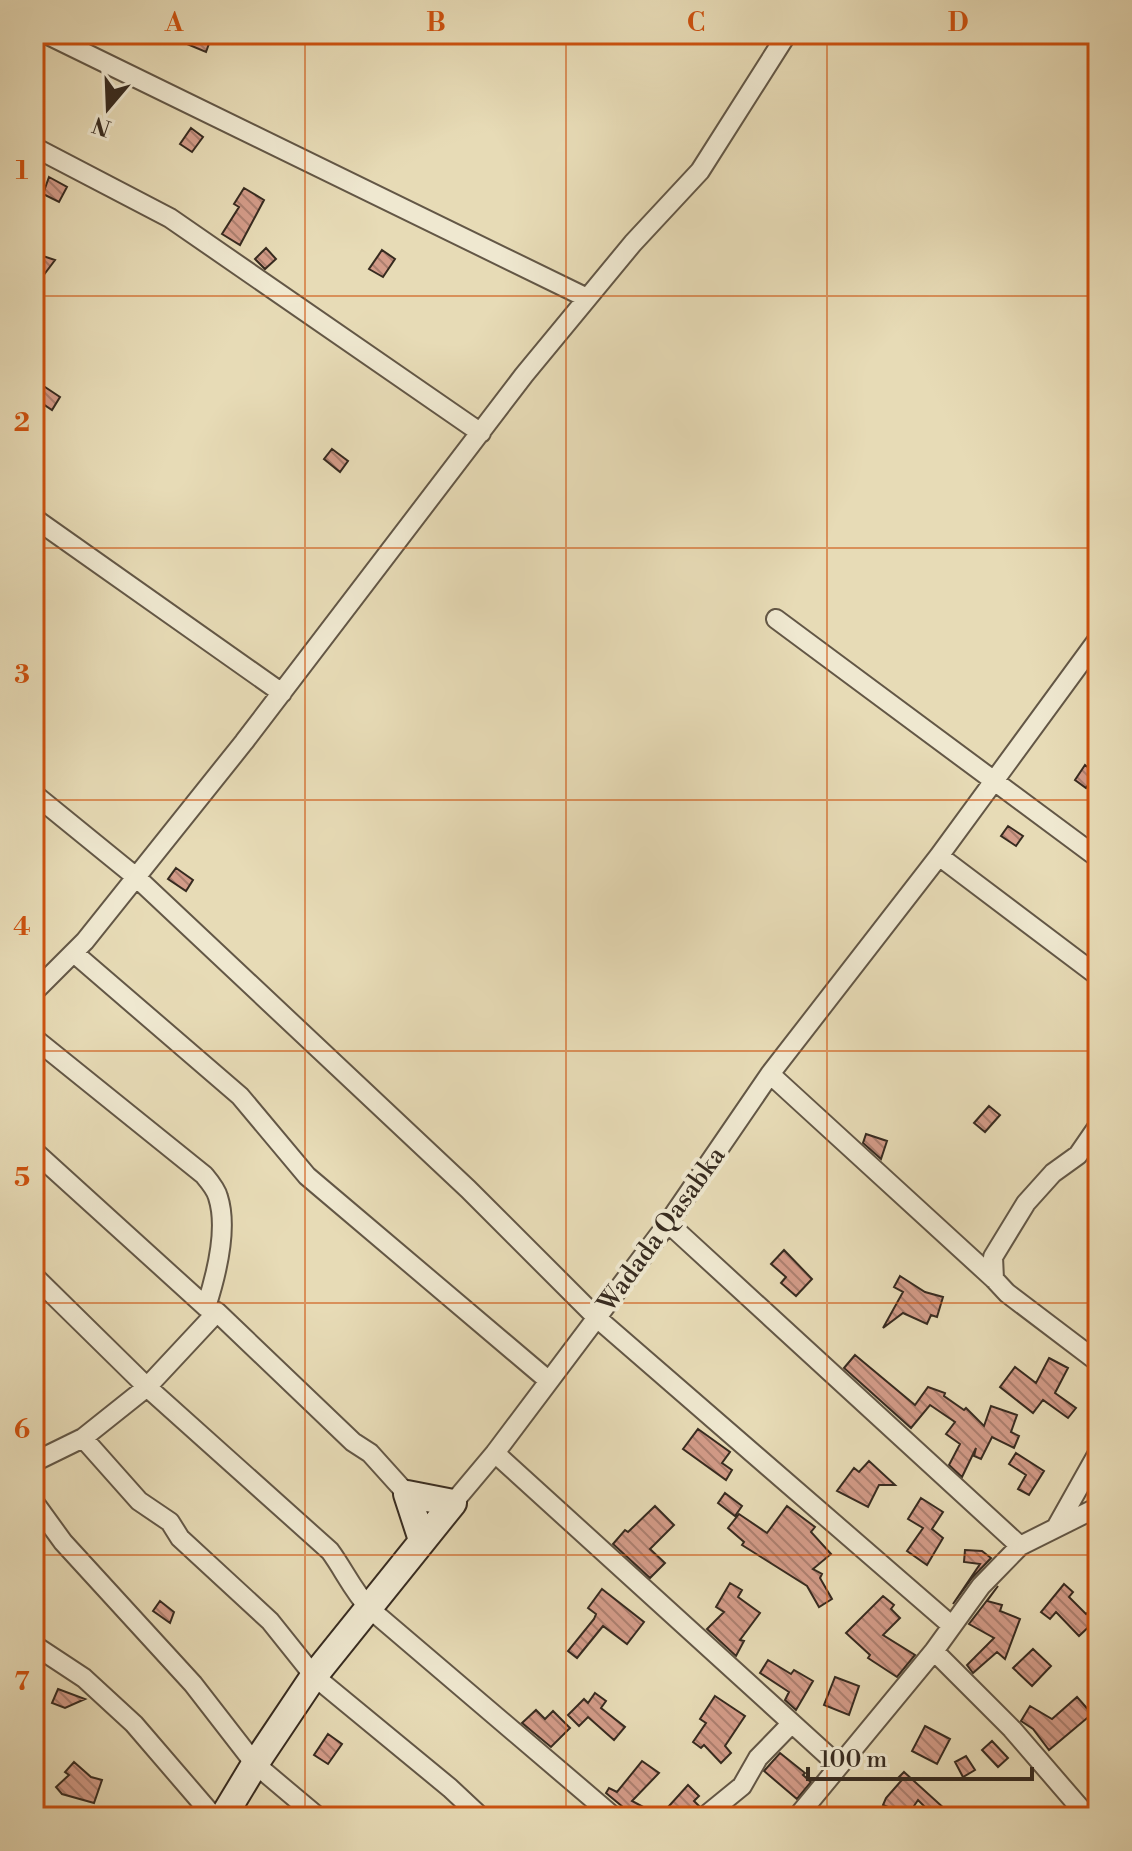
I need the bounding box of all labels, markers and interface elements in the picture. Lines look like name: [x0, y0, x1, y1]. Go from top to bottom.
text: A: [164, 7, 184, 39]
text: B: [426, 7, 446, 39]
text: C: [687, 7, 705, 39]
text: D: [948, 7, 968, 39]
north arrow: [68, 68, 148, 148]
text: N: [89, 110, 115, 141]
text: 1: [16, 155, 29, 187]
text: 2: [14, 407, 30, 439]
text: 3: [14, 659, 30, 691]
text: 4: [13, 911, 31, 943]
street label: Wadada Qasabka: [590, 1140, 733, 1319]
text: 5: [14, 1162, 30, 1194]
text: 6: [14, 1414, 30, 1446]
text: 7: [14, 1666, 30, 1698]
scale bar: [808, 1731, 1032, 1781]
text: 100 m: [820, 1745, 887, 1775]

